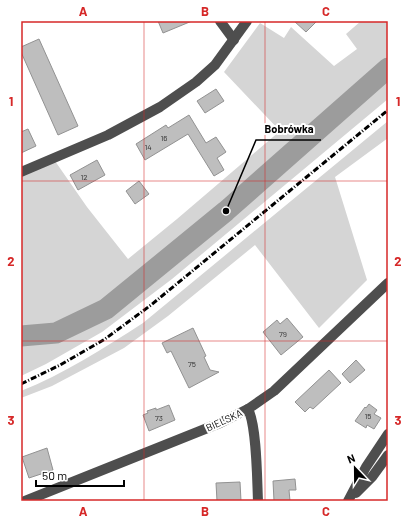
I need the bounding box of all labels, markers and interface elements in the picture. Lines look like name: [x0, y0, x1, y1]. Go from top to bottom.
text: A: [79, 3, 88, 19]
text: B: [201, 3, 209, 19]
text: C: [322, 3, 330, 19]
text: 1: [9, 93, 13, 109]
text: 1: [396, 93, 400, 109]
callout: Bobrówka: [256, 117, 321, 140]
text: Bobrówka: [264, 122, 314, 135]
house number: 16: [161, 133, 167, 143]
house number: 14: [144, 142, 152, 152]
house number: 12: [80, 172, 88, 182]
text: 2: [7, 253, 15, 269]
text: 2: [394, 253, 402, 269]
house number: 79: [279, 329, 287, 339]
house number: 75: [188, 359, 196, 369]
street label: BIELSKA: [204, 406, 244, 434]
house number: 15: [365, 411, 371, 421]
text: 3: [7, 412, 15, 428]
text: 3: [394, 412, 402, 428]
house number: 73: [155, 413, 163, 423]
north arrow: [335, 448, 375, 488]
text: N: [345, 451, 357, 466]
scale bar: [36, 462, 124, 488]
text: 50 m: [42, 468, 67, 482]
text: A: [79, 503, 88, 519]
text: B: [201, 503, 209, 519]
text: C: [322, 503, 330, 519]

